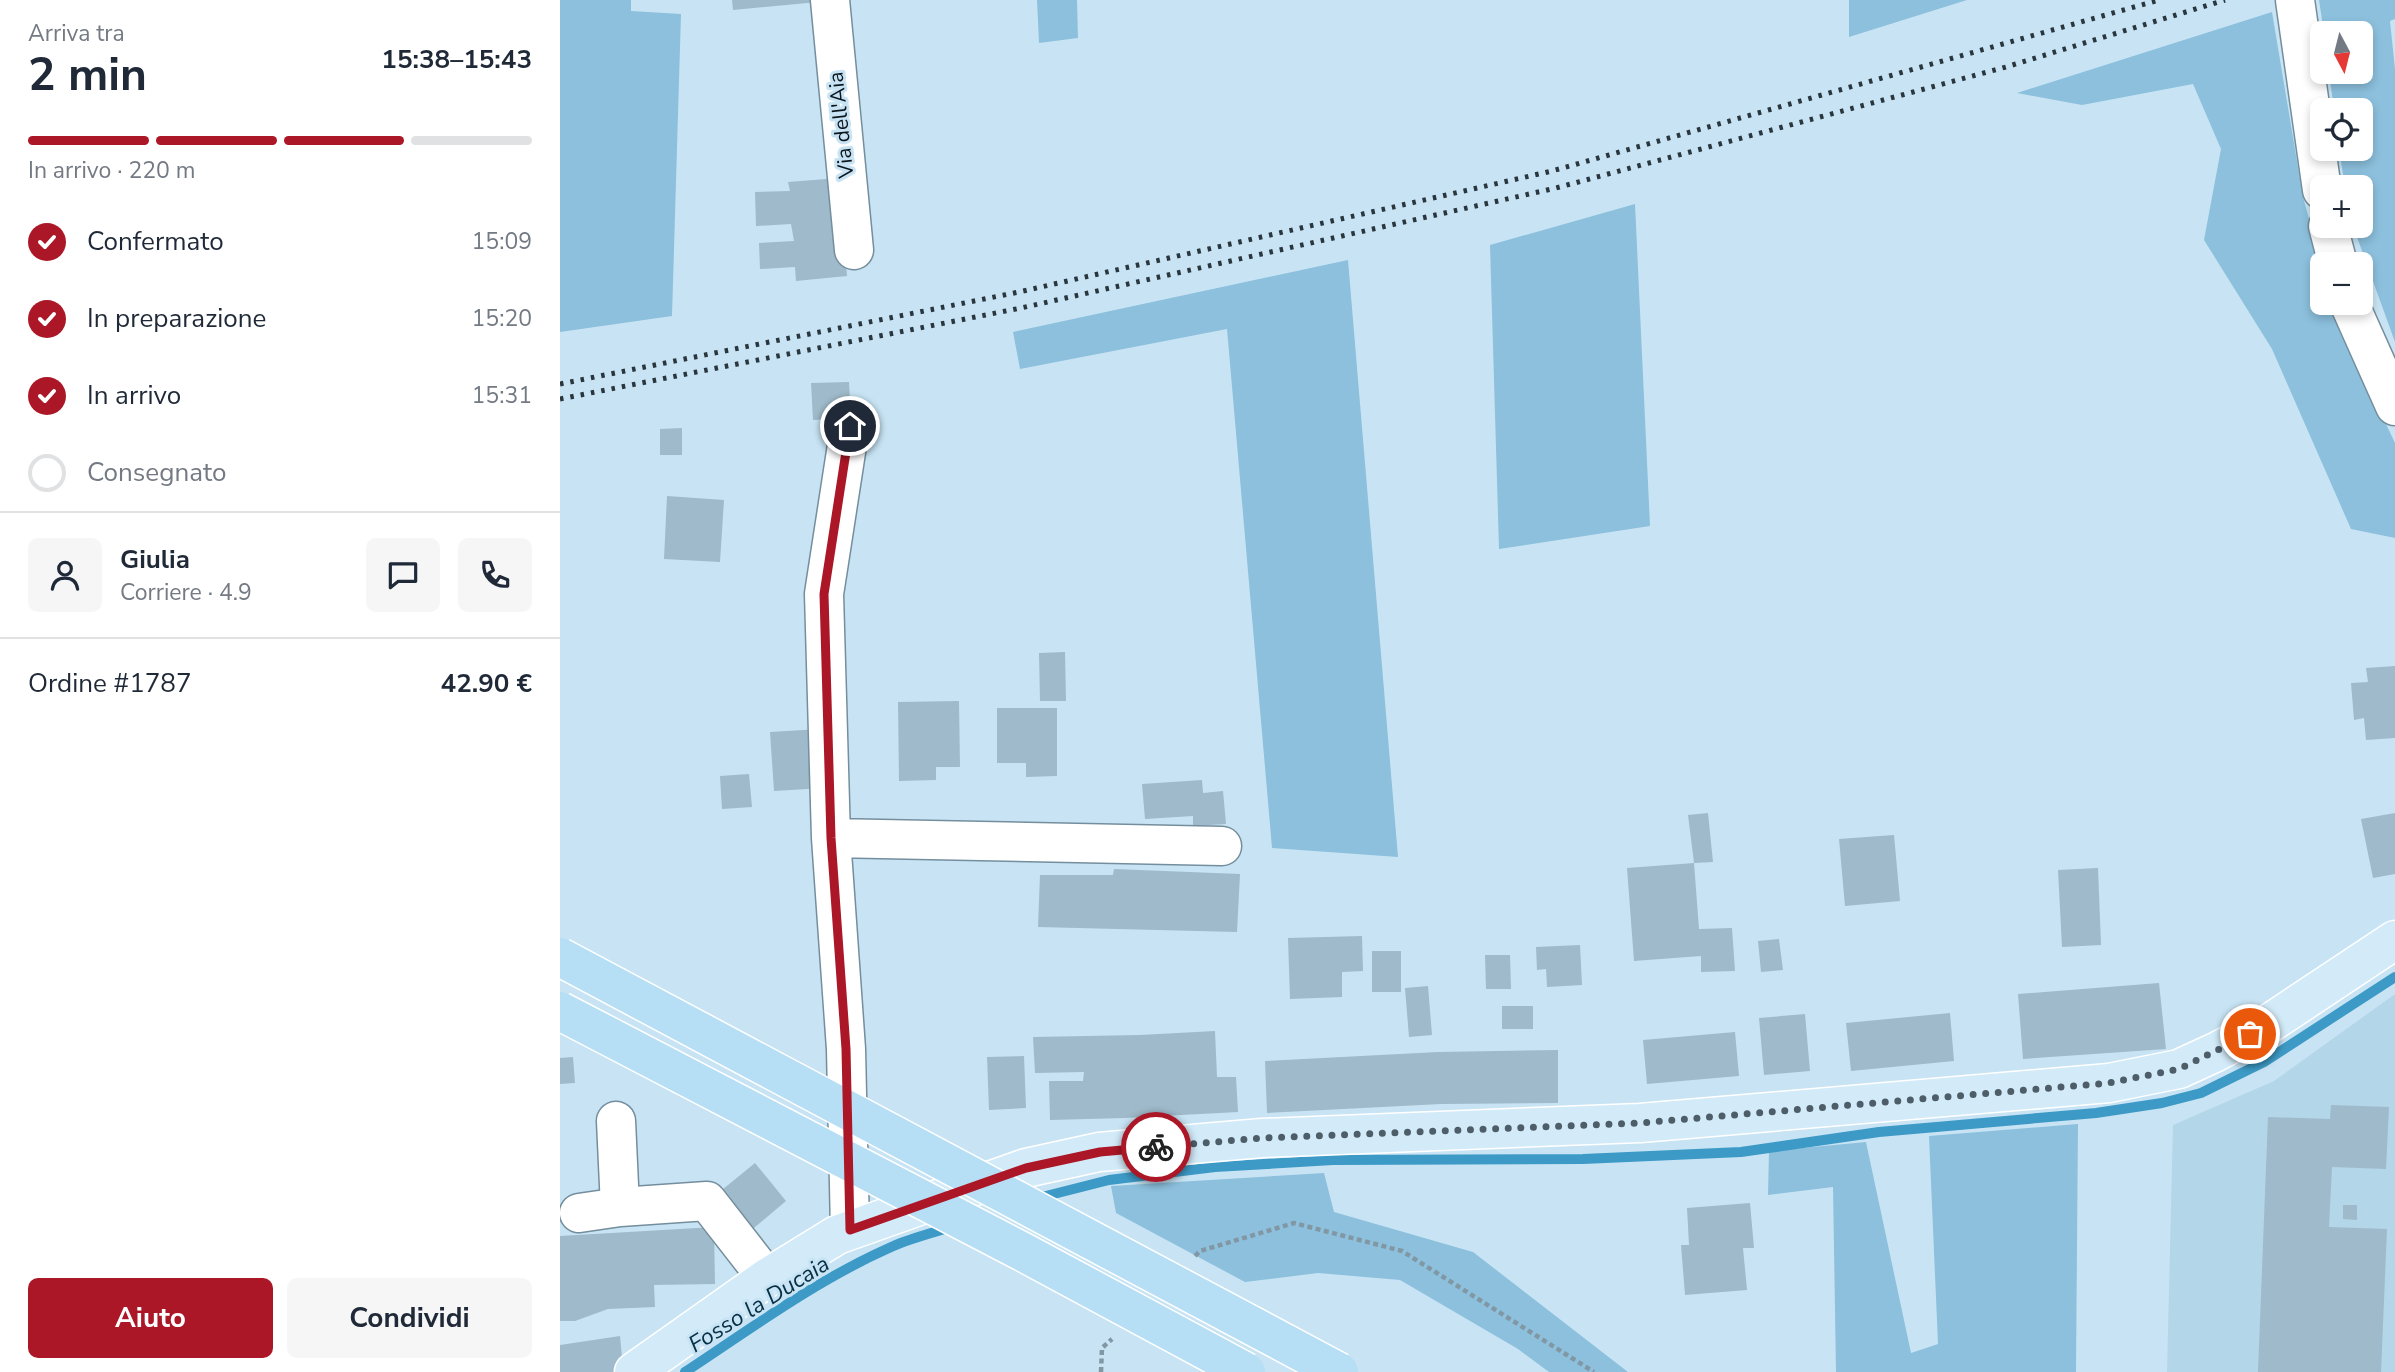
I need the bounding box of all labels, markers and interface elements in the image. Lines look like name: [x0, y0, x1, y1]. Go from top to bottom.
text: Arriva tra: [28, 18, 125, 49]
north arrow: [2310, 21, 2373, 84]
map controls: [2310, 21, 2373, 315]
text: 15:38–15:43: [381, 42, 532, 77]
text: 2 min: [28, 43, 147, 106]
street label: Via dell'Aia: [821, 70, 861, 181]
button: locate: [2310, 98, 2373, 161]
text: In arrivo · 220 m: [28, 155, 195, 186]
button: +: [2310, 175, 2373, 238]
icon: check: [28, 223, 66, 261]
text: Confermato: [87, 224, 224, 259]
text: 15:09: [472, 226, 532, 257]
button: −: [2310, 252, 2373, 315]
icon: check: [28, 300, 66, 338]
text: In preparazione: [87, 301, 266, 336]
text: 15:20: [472, 303, 532, 334]
icon: check: [28, 377, 66, 415]
text: In arrivo: [87, 378, 181, 413]
text: 15:31: [472, 380, 532, 411]
pin: [820, 396, 880, 456]
icon: home: [831, 407, 869, 445]
text: Consegnato: [87, 455, 226, 490]
button: person: [28, 538, 102, 612]
button: chat: [366, 538, 440, 612]
button: phone: [458, 538, 532, 612]
text: Giulia: [120, 542, 190, 577]
text: Corriere · 4.9: [120, 577, 252, 608]
text: Ordine #1787: [28, 666, 192, 701]
text: 42.90 €: [441, 666, 532, 701]
pin: [2220, 1004, 2280, 1064]
icon: bag: [2231, 1015, 2269, 1053]
courier: [1121, 1112, 1191, 1182]
icon: bike: [1137, 1128, 1175, 1166]
water label: Fosso la Ducaia: [683, 1248, 835, 1360]
button: Aiuto: [28, 1278, 273, 1358]
button: Condividi: [287, 1278, 532, 1358]

